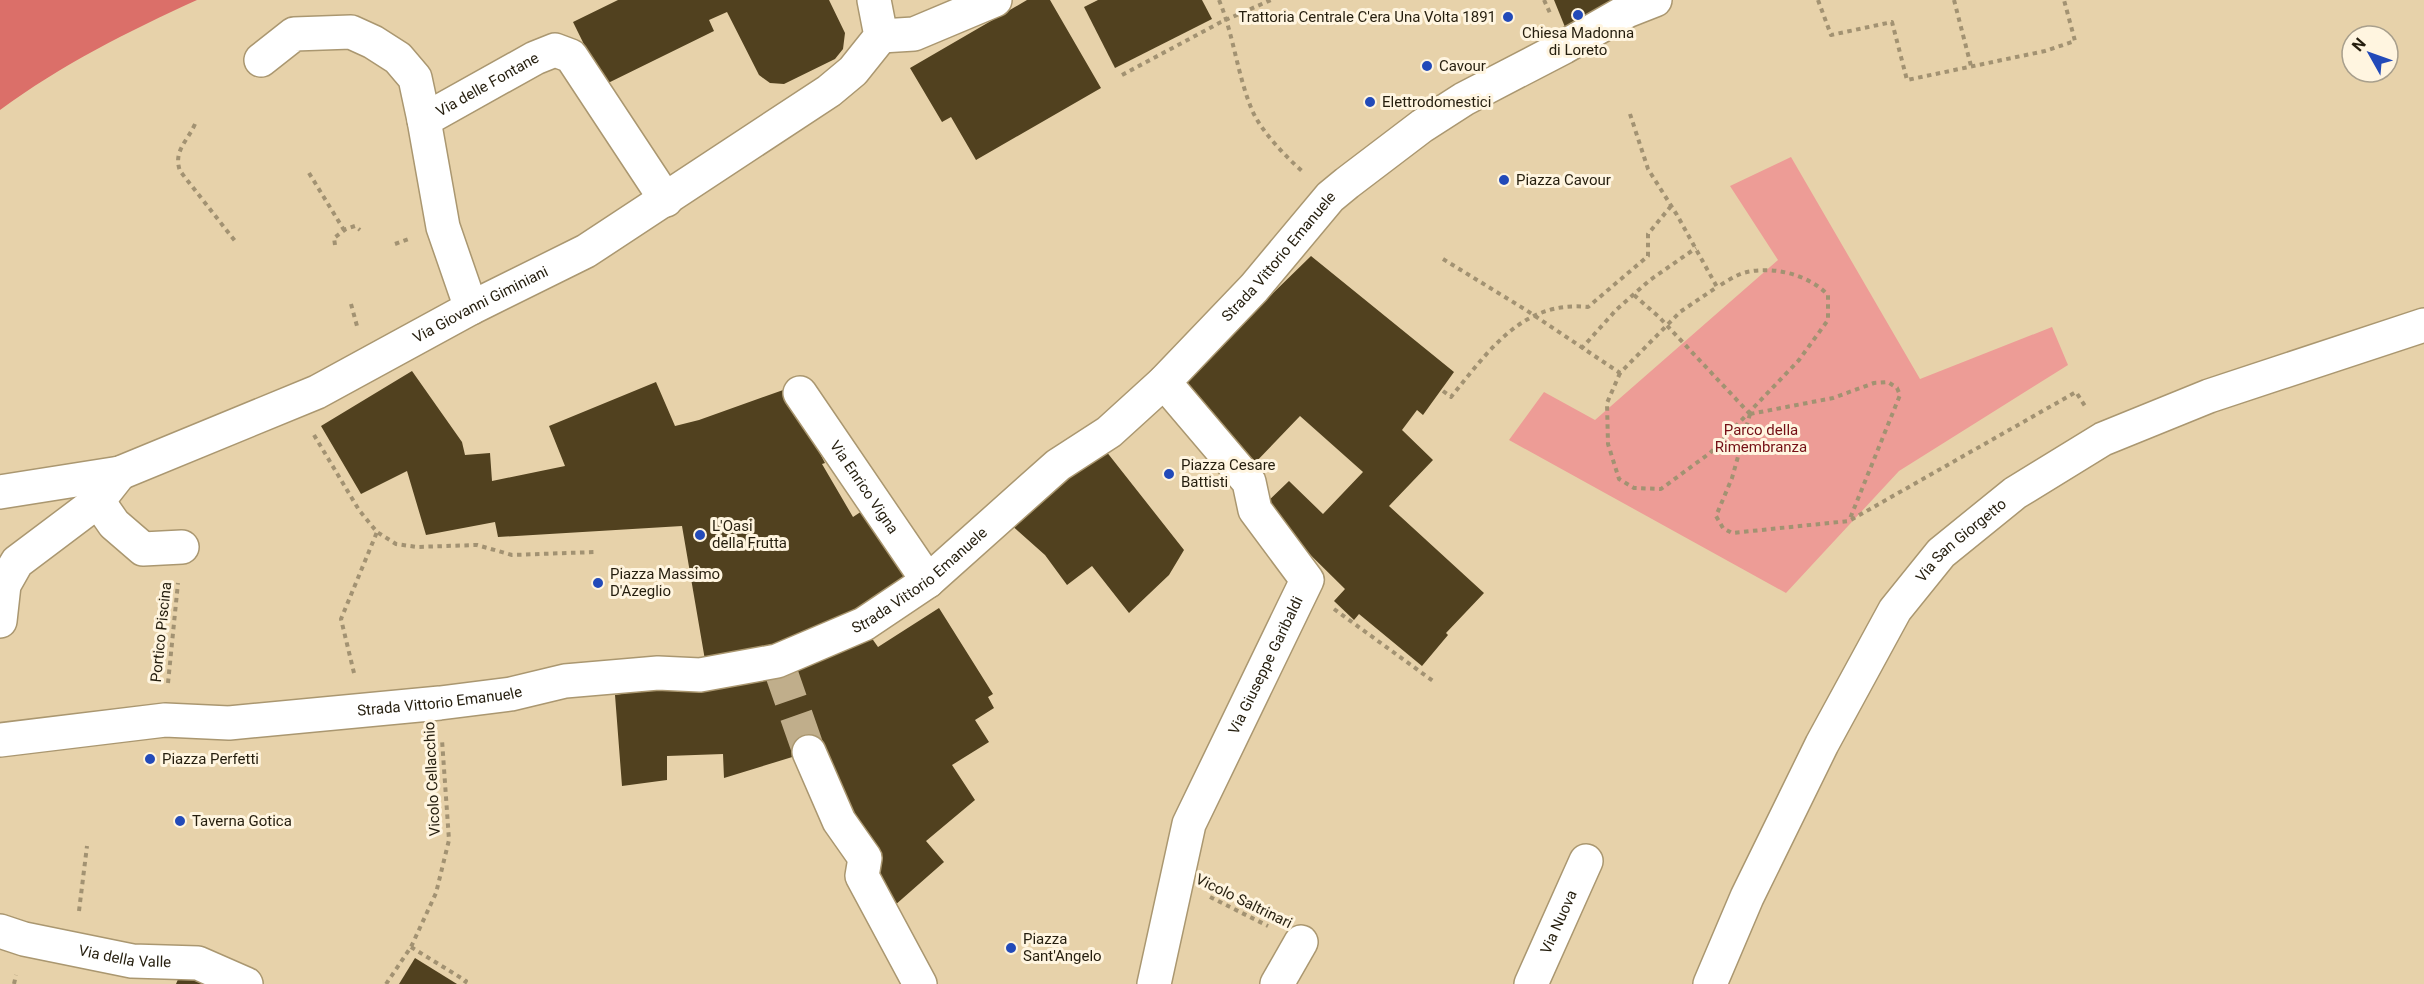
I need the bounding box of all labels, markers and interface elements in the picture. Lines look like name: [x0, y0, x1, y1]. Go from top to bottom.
place label: Trattoria Centrale C'era Una Volta 1891: [1238, 8, 1496, 26]
marker: Chiesa Madonna di Loreto: [1571, 8, 1585, 22]
marker: Trattoria Centrale C'era Una Volta 1891: [1501, 10, 1515, 24]
place label: Chiesa Madonna di Loreto: [1522, 24, 1634, 59]
north arrow: [2340, 24, 2400, 84]
text: N: [2348, 34, 2370, 55]
street label: Via delle Fontane: [433, 49, 542, 120]
place label: Cavour: [1439, 57, 1486, 75]
marker: Cavour: [1420, 59, 1434, 73]
place label: Elettrodomestici: [1382, 93, 1491, 111]
marker: Elettrodomestici: [1363, 95, 1377, 109]
place label: Piazza Cavour: [1516, 171, 1611, 189]
marker: Piazza Cavour: [1497, 173, 1511, 187]
street label: Strada Vittorio Emanuele: [1218, 187, 1339, 325]
street label: Via Giovanni Giminiani: [410, 262, 551, 347]
park label: Parco della Rimembranza: [1715, 421, 1807, 456]
street label: Via Enrico Vigna: [826, 437, 902, 537]
place label: Piazza Cesare Battisti: [1181, 456, 1276, 491]
marker: Piazza Cesare Battisti: [1162, 467, 1176, 481]
street label: Via San Giorgetto: [1912, 495, 2010, 586]
place label: L'Oasi della Frutta: [712, 517, 787, 552]
street label: Strada Vittorio Emanuele: [849, 524, 991, 637]
marker: L'Oasi della Frutta: [693, 528, 707, 542]
place label: Piazza Massimo D'Azeglio: [610, 565, 720, 600]
marker: Piazza Massimo D'Azeglio: [591, 576, 605, 590]
street label: Portico Piscina: [147, 581, 175, 683]
street label: Via Giuseppe Garibaldi: [1225, 593, 1307, 737]
street label: Strada Vittorio Emanuele: [356, 683, 524, 720]
street label: Vicolo Cellacchio: [420, 721, 444, 837]
place label: Piazza Perfetti: [162, 750, 259, 768]
marker: Piazza Perfetti: [143, 752, 157, 766]
place label: Taverna Gotica: [192, 812, 292, 830]
marker: Taverna Gotica: [173, 814, 187, 828]
street label: Vicolo Saltrinari: [1193, 870, 1295, 932]
street label: Via Nuova: [1537, 887, 1581, 957]
place label: Piazza Sant'Angelo: [1023, 930, 1102, 965]
street label: Via della Valle: [77, 941, 171, 971]
marker: Piazza Sant'Angelo: [1004, 941, 1018, 955]

